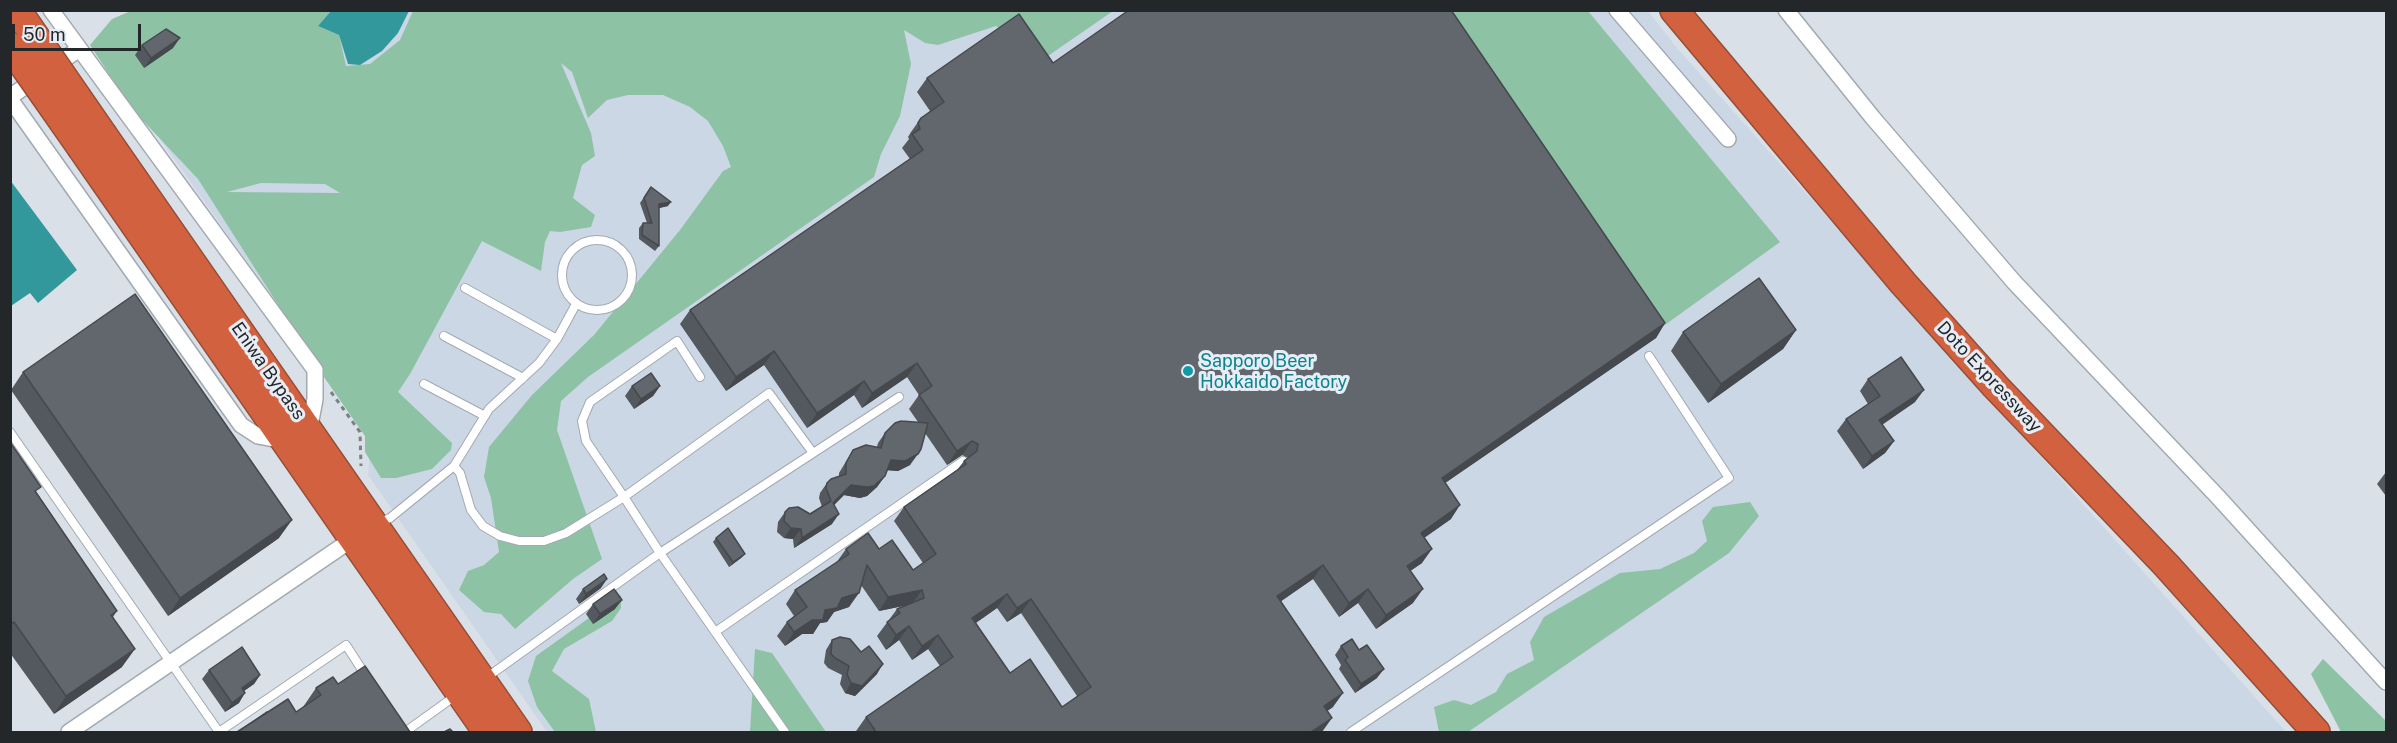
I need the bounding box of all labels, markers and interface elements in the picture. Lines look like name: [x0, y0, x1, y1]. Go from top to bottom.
scale bar: [15, 12, 144, 50]
text: 50 m: [23, 24, 66, 45]
street label: Doto Expressway: [1932, 317, 2046, 437]
street label: Eniwa Bypass: [226, 318, 310, 424]
place label: Sapporo Beer Hokkaido Factory: [1200, 350, 1347, 392]
marker: Sapporo Beer Hokkaido Factory: [1181, 364, 1195, 378]

